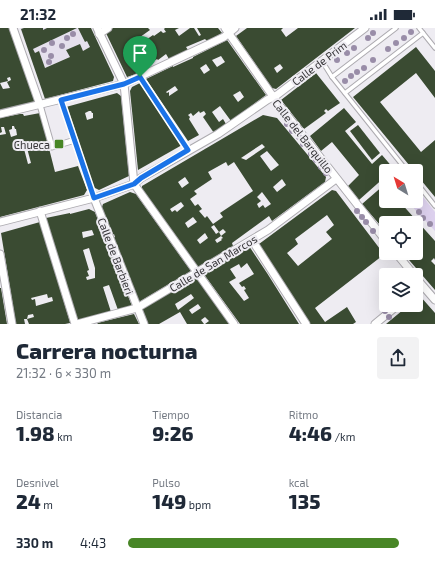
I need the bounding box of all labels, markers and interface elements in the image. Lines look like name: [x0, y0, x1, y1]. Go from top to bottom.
text: 21:32: [20, 5, 56, 23]
pin: [123, 36, 157, 77]
street label: Calle de Prim: [289, 38, 349, 88]
icon: arrive: [129, 42, 151, 64]
street label: Calle del Barquillo: [270, 97, 336, 175]
place label: Chueca: [14, 138, 50, 151]
marker: Chueca: [53, 138, 65, 150]
north arrow: [379, 164, 423, 208]
map controls: [379, 164, 423, 312]
street label: Calle de Barbieri: [95, 216, 137, 296]
button: locate: [379, 216, 423, 260]
street label: Calle de San Marcos: [167, 231, 260, 294]
button: layers: [379, 268, 423, 312]
text: Carrera nocturna: [16, 337, 198, 363]
button: share: [377, 337, 419, 379]
text: 21:32 · 6 × 330 m: [16, 365, 111, 381]
text: Distancia: [16, 408, 62, 421]
text: Tiempo: [152, 408, 190, 421]
text: Ritmo: [289, 408, 318, 421]
text: 1.98: [16, 421, 55, 445]
text: 9:26: [152, 421, 194, 445]
text: 4:46: [289, 421, 332, 445]
text: km: [55, 430, 72, 443]
text: /km: [332, 430, 355, 443]
text: Desnivel: [16, 476, 59, 489]
text: Pulso: [152, 476, 180, 489]
text: kcal: [289, 476, 309, 489]
text: 24: [16, 489, 41, 513]
text: 149: [152, 489, 186, 513]
text: 135: [289, 489, 320, 513]
text: m: [41, 498, 53, 511]
text: bpm: [186, 498, 211, 511]
text: 330 m: [16, 535, 53, 551]
text: 4:43: [80, 535, 106, 551]

